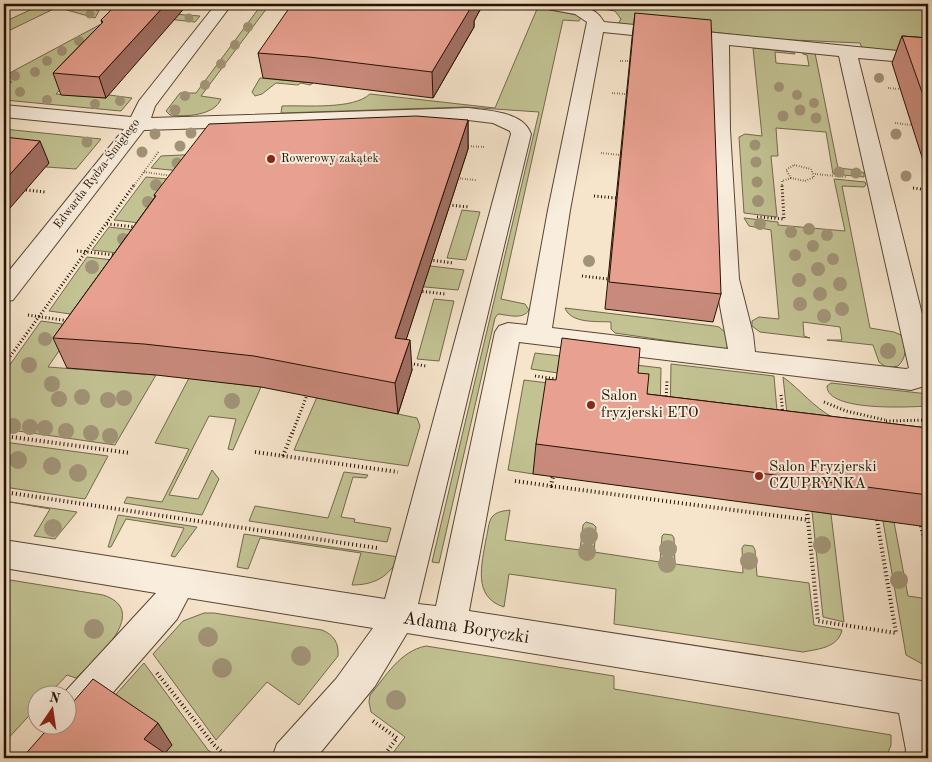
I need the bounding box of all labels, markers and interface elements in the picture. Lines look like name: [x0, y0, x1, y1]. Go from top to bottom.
street label: Edwarda Rydza-Śmigłego: [49, 114, 142, 231]
marker: Rowerowy zakątek: [265, 153, 277, 165]
place label: Rowerowy zakątek: [281, 153, 379, 165]
place label: Salon fryzjerski ETO: [601, 389, 699, 421]
marker: Salon fryzjerski ETO: [585, 399, 597, 411]
place label: Salon Fryzjerski CZUPRYNKA: [769, 460, 877, 492]
marker: Salon Fryzjerski CZUPRYNKA: [753, 470, 765, 482]
street label: Adama Boryczki: [402, 609, 531, 647]
north arrow: [28, 684, 78, 734]
text: N: [48, 690, 62, 706]

